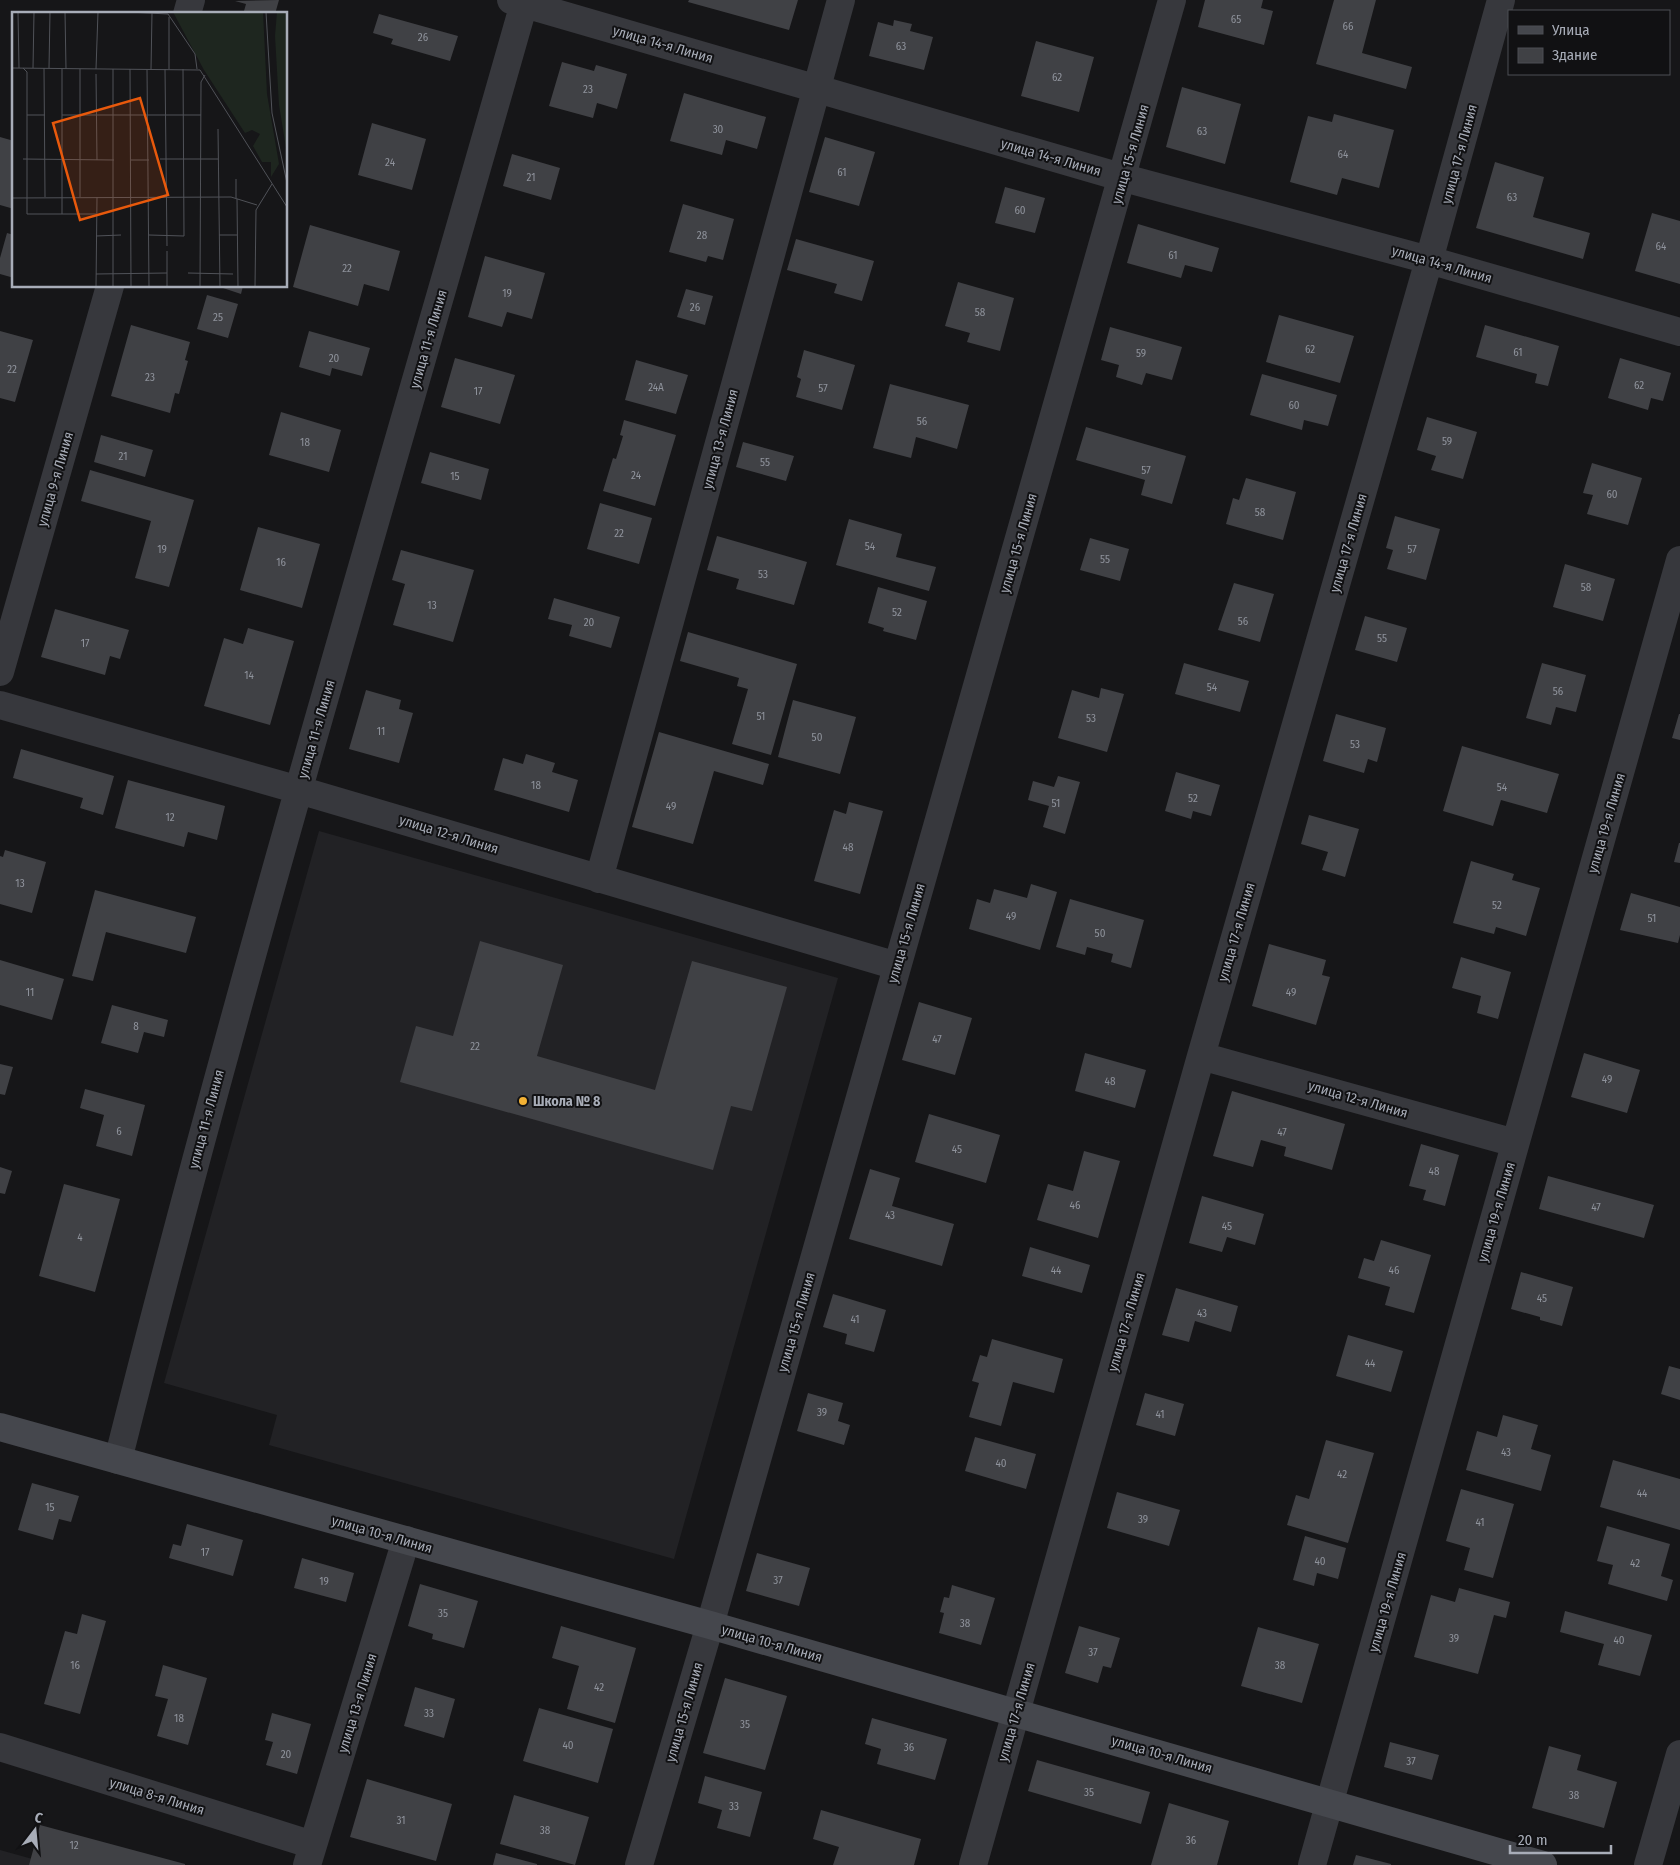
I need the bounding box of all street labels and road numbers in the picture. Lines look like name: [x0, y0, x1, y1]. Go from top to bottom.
street label: улица 14-я Линия: [611, 22, 715, 67]
street label: улица 15-я Линия: [1108, 102, 1153, 206]
street label: улица 17-я Линия: [1438, 102, 1481, 206]
street label: улица 14-я Линия: [999, 135, 1103, 180]
street label: улица 14-я Линия: [1390, 242, 1494, 287]
street label: улица 11-я Линия: [406, 288, 451, 390]
street label: улица 13-я Линия: [699, 387, 742, 491]
street label: улица 9-я Линия: [34, 430, 77, 529]
street label: улица 15-я Линия: [996, 491, 1041, 595]
street label: улица 17-я Линия: [1326, 492, 1371, 595]
street label: улица 11-я Линия: [294, 678, 339, 780]
street label: улица 19-я Линия: [1584, 771, 1629, 875]
street label: улица 12-я Линия: [397, 811, 501, 858]
street label: улица 15-я Линия: [884, 881, 929, 985]
street label: улица 17-я Линия: [1214, 881, 1259, 984]
street label: улица 11-я Линия: [185, 1068, 228, 1171]
street label: улица 12-я Линия: [1306, 1077, 1410, 1122]
street label: улица 19-я Линия: [1474, 1160, 1519, 1264]
street label: улица 15-я Линия: [774, 1270, 819, 1374]
street label: улица 17-я Линия: [1104, 1271, 1149, 1374]
street label: улица 10-я Линия: [330, 1512, 434, 1557]
street label: улица 19-я Линия: [1365, 1550, 1410, 1654]
street label: улица 10-я Линия: [720, 1621, 824, 1666]
street label: улица 13-я Линия: [334, 1651, 381, 1755]
street label: улица 15-я Линия: [662, 1660, 707, 1764]
street label: улица 17-я Линия: [994, 1661, 1039, 1764]
street label: улица 10-я Линия: [1110, 1732, 1214, 1777]
street label: улица 8-я Линия: [107, 1774, 206, 1819]

